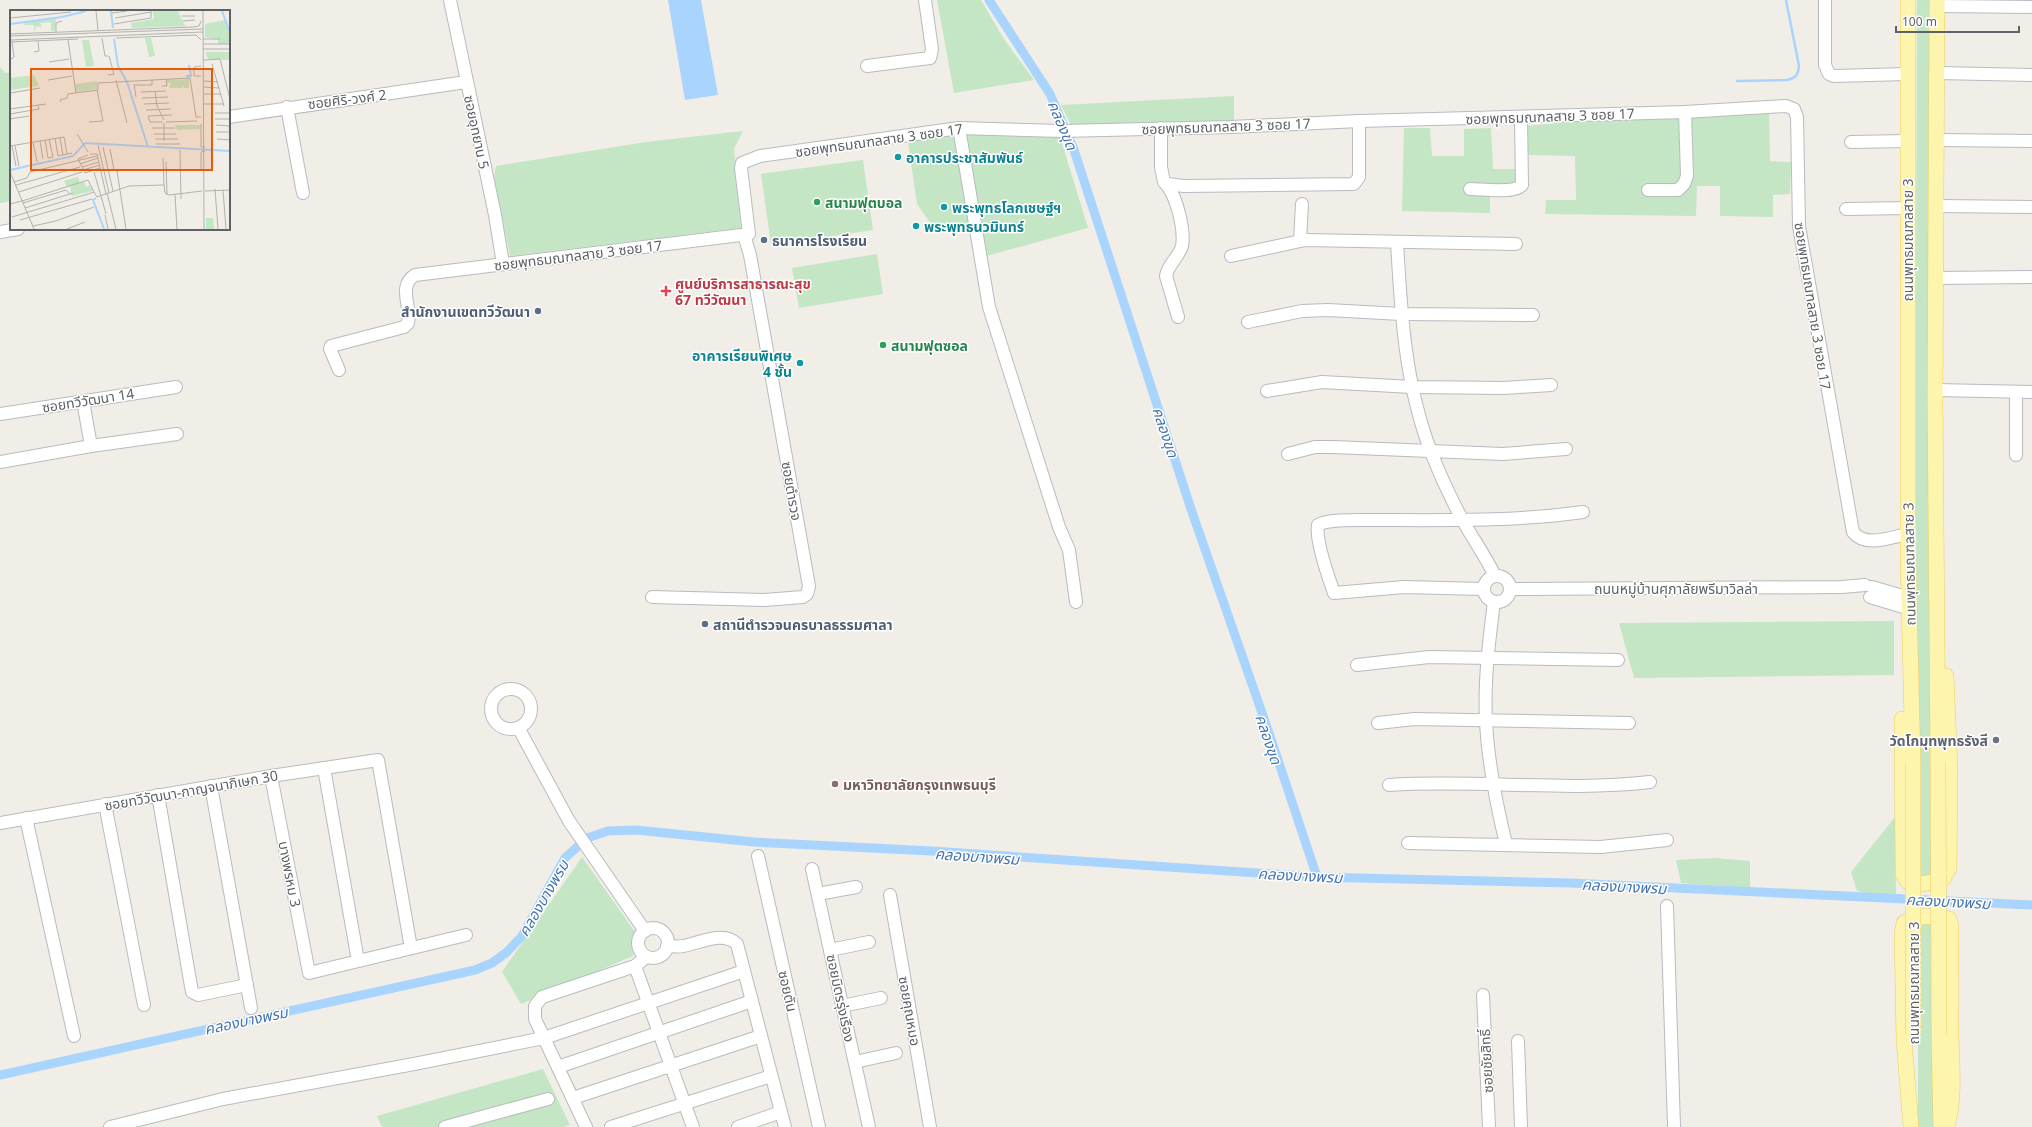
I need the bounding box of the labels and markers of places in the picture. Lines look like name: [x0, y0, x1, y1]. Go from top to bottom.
place label: อาคารประชาสัมพันธ์: [906, 148, 1023, 167]
marker: อาคารประชาสัมพันธ์: [893, 152, 903, 162]
place label: สนามฟุตบอล: [825, 193, 902, 212]
marker: สนามฟุตบอล: [812, 197, 822, 207]
place label: พระพุทธโลกเชษฐ์ฯ: [952, 198, 1061, 217]
marker: พระพุทธโลกเชษฐ์ฯ: [939, 202, 949, 212]
place label: พระพุทธนวมินทร์: [924, 217, 1024, 236]
marker: พระพุทธนวมินทร์: [911, 221, 921, 231]
place label: ธนาคารโรงเรียน: [772, 231, 867, 250]
marker: ธนาคารโรงเรียน: [759, 235, 769, 245]
place label: ศูนย์บริการสาธารณะสุข 67 ทวีวัฒนา: [675, 274, 811, 309]
marker: ศูนย์บริการสาธารณะสุข 67 ทวีวัฒนา: [660, 285, 672, 297]
place label: สำนักงานเขตทวีวัฒนา: [401, 302, 530, 321]
marker: สำนักงานเขตทวีวัฒนา: [533, 306, 543, 316]
place label: สนามฟุตซอล: [891, 336, 968, 355]
marker: สนามฟุตซอล: [878, 340, 888, 350]
place label: อาคารเรียนพิเศษ 4 ชั้น: [692, 346, 792, 381]
marker: อาคารเรียนพิเศษ 4 ชั้น: [795, 358, 805, 368]
place label: สถานีตำรวจนครบาลธรรมศาลา: [713, 615, 893, 634]
marker: สถานีตำรวจนครบาลธรรมศาลา: [700, 619, 710, 629]
place label: วัดโกมุทพุทธรังสี: [1890, 731, 1989, 750]
marker: วัดโกมุทพุทธรังสี: [1991, 735, 2001, 745]
place label: มหาวิทยาลัยกรุงเทพธนบุรี: [843, 775, 996, 794]
marker: มหาวิทยาลัยกรุงเทพธนบุรี: [830, 779, 840, 789]

